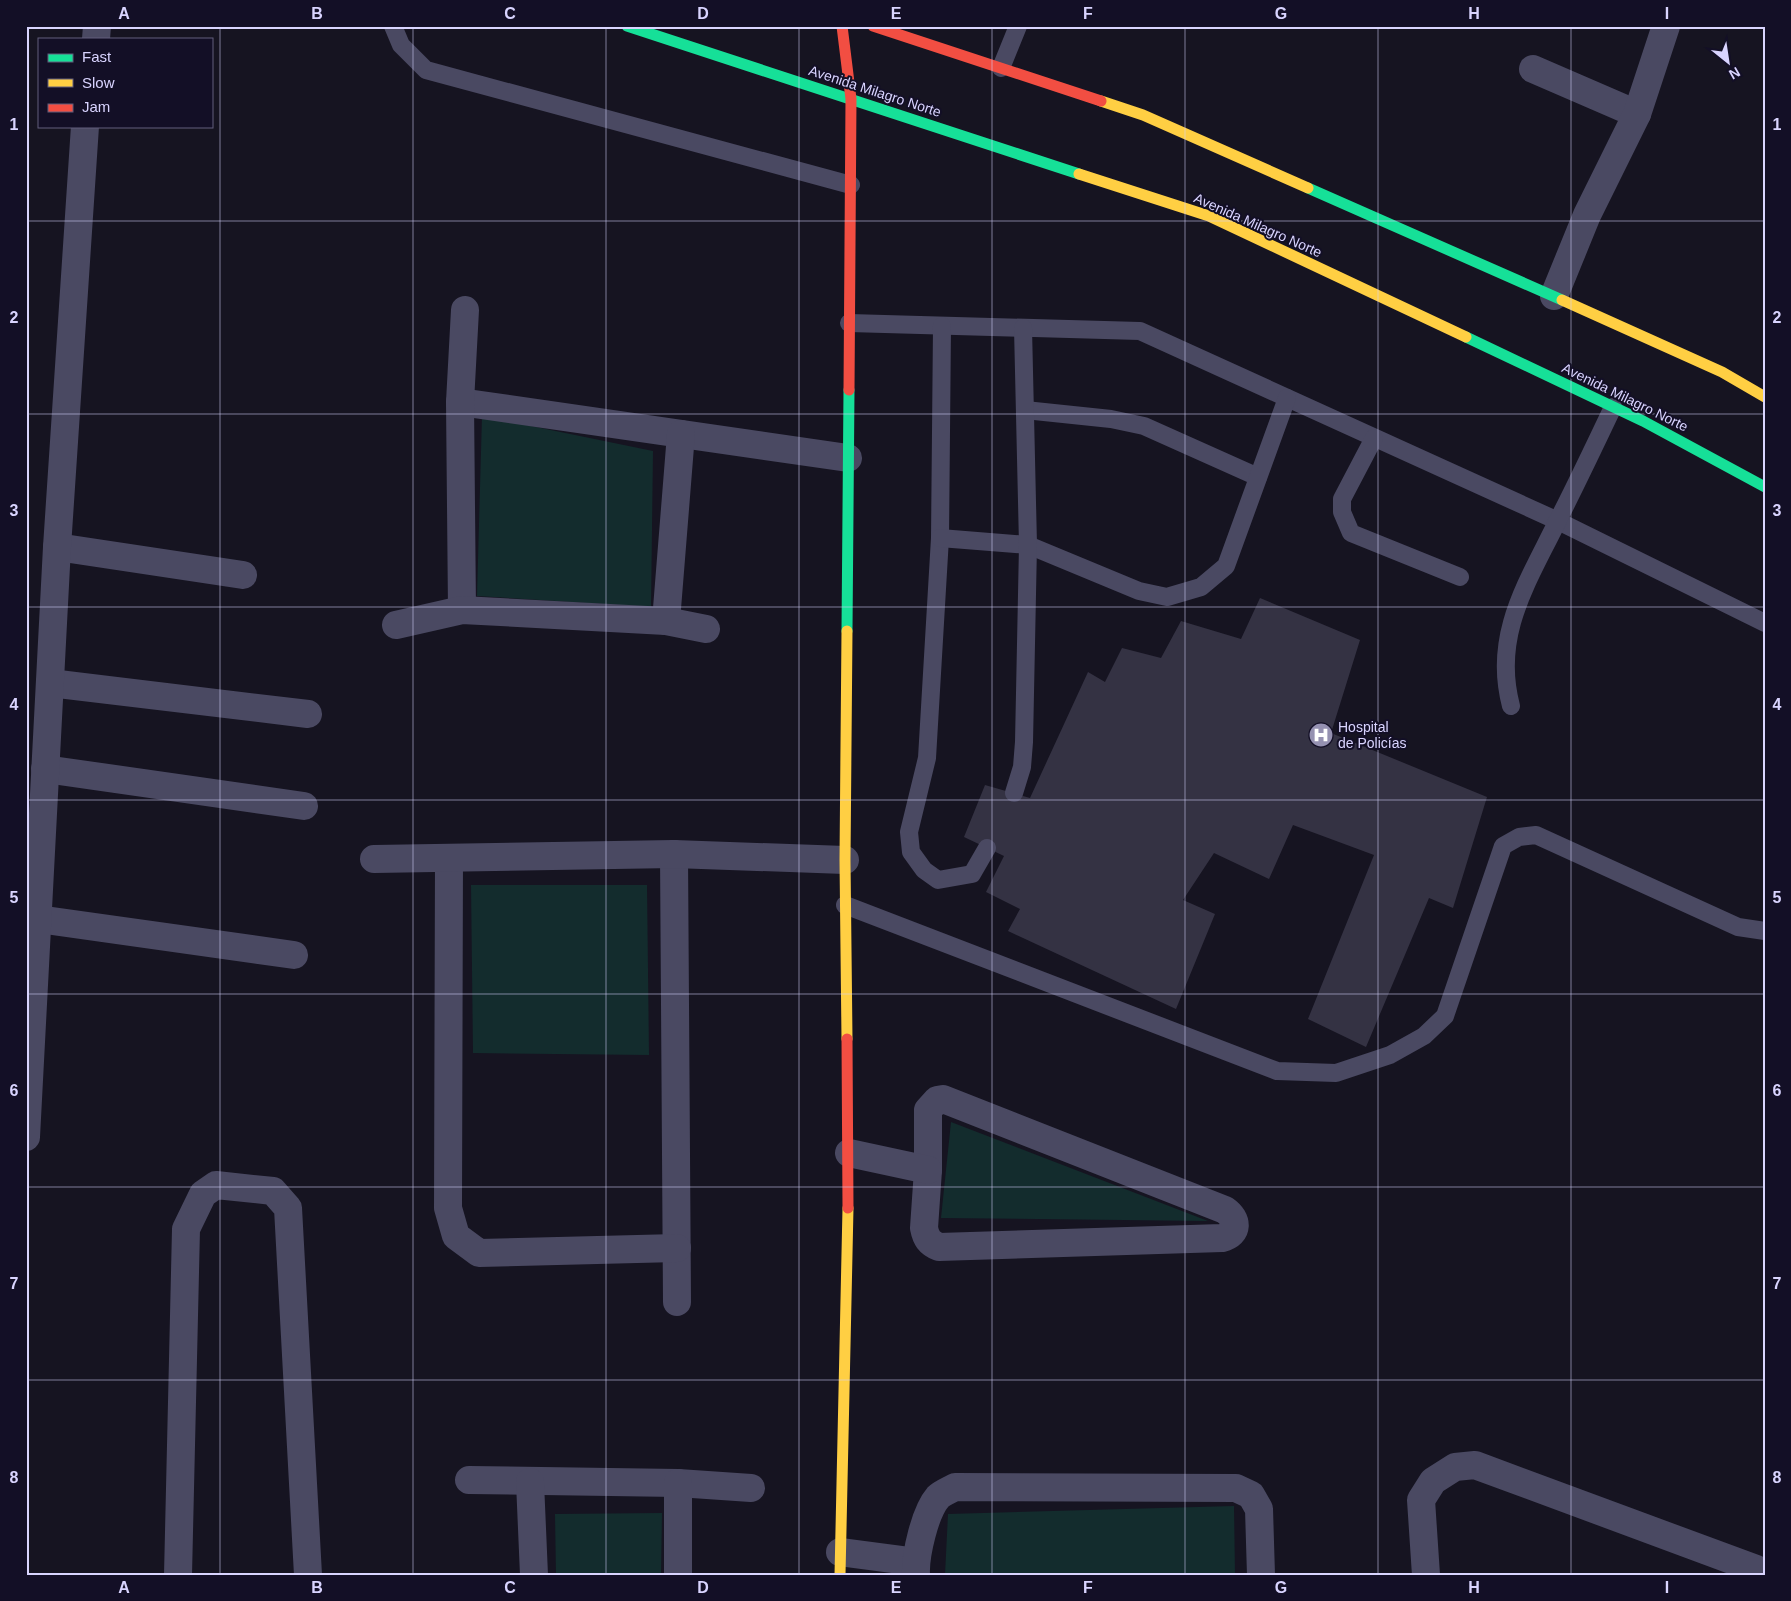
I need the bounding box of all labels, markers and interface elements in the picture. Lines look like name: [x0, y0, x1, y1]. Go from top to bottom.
text: A: [118, 5, 130, 22]
text: B: [311, 5, 323, 22]
text: C: [504, 5, 516, 22]
text: D: [697, 5, 709, 22]
text: E: [891, 5, 902, 22]
text: F: [1083, 5, 1093, 22]
text: G: [1275, 5, 1287, 22]
text: H: [1468, 5, 1480, 22]
text: I: [1665, 5, 1669, 22]
legend: [38, 38, 212, 128]
north arrow: [1704, 38, 1754, 88]
text: Fast: [82, 48, 112, 65]
street label: Avenida Milagro Norte: [807, 62, 943, 120]
text: N: [1726, 64, 1743, 83]
text: Slow: [82, 74, 115, 91]
text: Jam: [82, 98, 110, 115]
text: 1: [10, 116, 19, 133]
text: 1: [1773, 116, 1782, 133]
street label: Avenida Milagro Norte: [1192, 190, 1325, 261]
text: 2: [10, 309, 19, 326]
text: 2: [1773, 309, 1782, 326]
street label: Avenida Milagro Norte: [1559, 360, 1691, 435]
text: 3: [10, 502, 19, 519]
text: 3: [1773, 502, 1782, 519]
text: 4: [10, 696, 19, 713]
text: 4: [1773, 696, 1782, 713]
place label: Hospital de Policías: [1338, 719, 1406, 751]
hospital icon: Hospital de Policías: [1308, 722, 1334, 748]
text: 5: [10, 889, 19, 906]
text: 5: [1773, 889, 1782, 906]
text: 6: [10, 1082, 19, 1099]
text: 6: [1773, 1082, 1782, 1099]
text: 7: [10, 1275, 19, 1292]
text: 7: [1773, 1275, 1782, 1292]
text: 8: [10, 1469, 19, 1486]
text: 8: [1773, 1469, 1782, 1486]
text: A: [118, 1579, 130, 1596]
text: B: [311, 1579, 323, 1596]
text: C: [504, 1579, 516, 1596]
text: D: [697, 1579, 709, 1596]
text: E: [891, 1579, 902, 1596]
text: F: [1083, 1579, 1093, 1596]
text: G: [1275, 1579, 1287, 1596]
text: H: [1468, 1579, 1480, 1596]
text: I: [1665, 1579, 1669, 1596]

